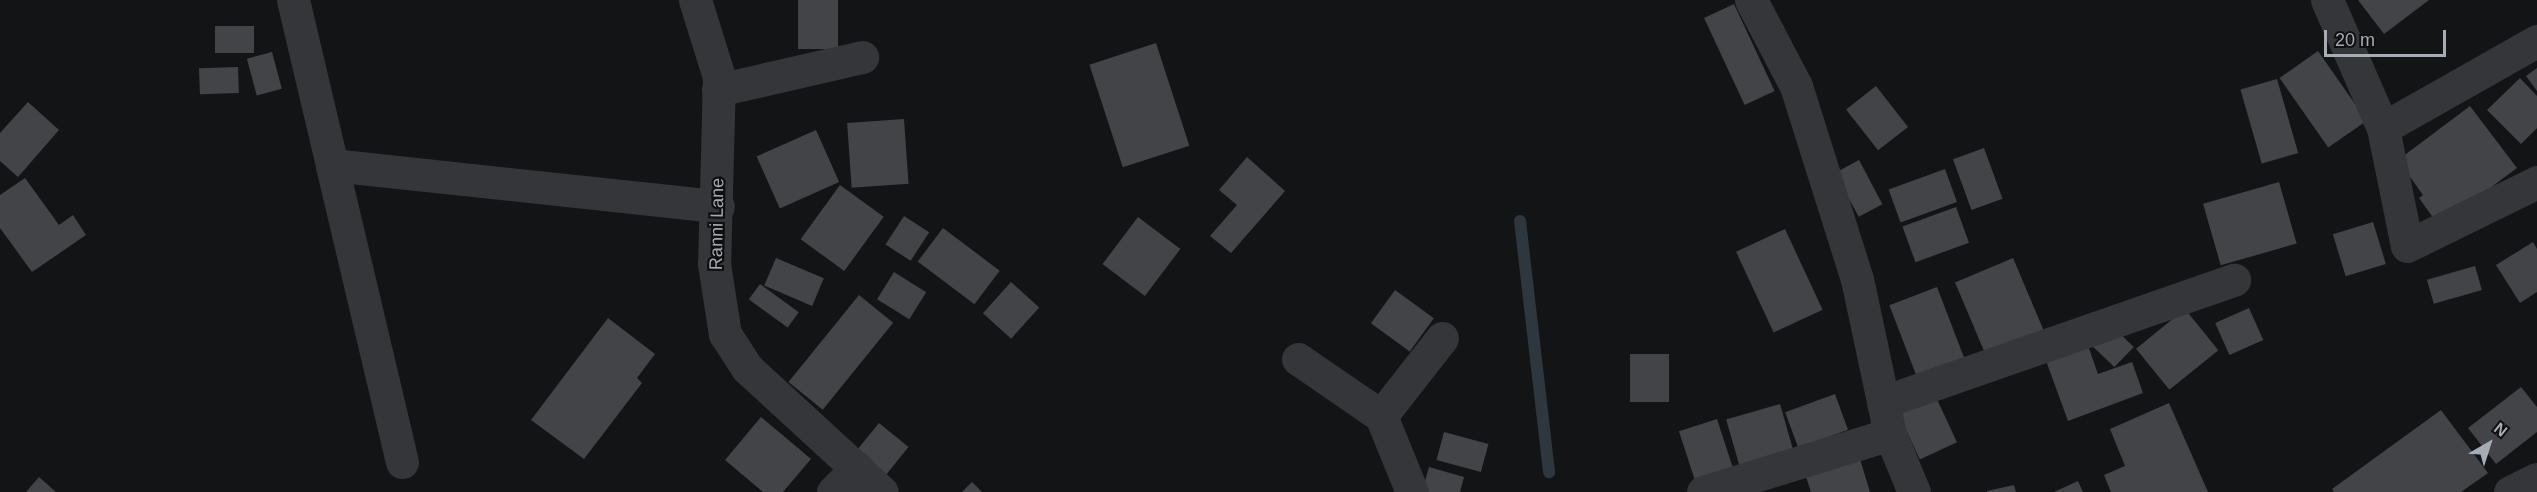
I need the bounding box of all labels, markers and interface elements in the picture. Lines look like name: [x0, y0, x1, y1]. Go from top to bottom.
scale bar: [2327, 18, 2448, 56]
text: 20 m: [2335, 30, 2375, 50]
street label: Ranni Lane: [705, 178, 729, 270]
north arrow: [2459, 414, 2519, 474]
text: N: [2491, 419, 2510, 440]

